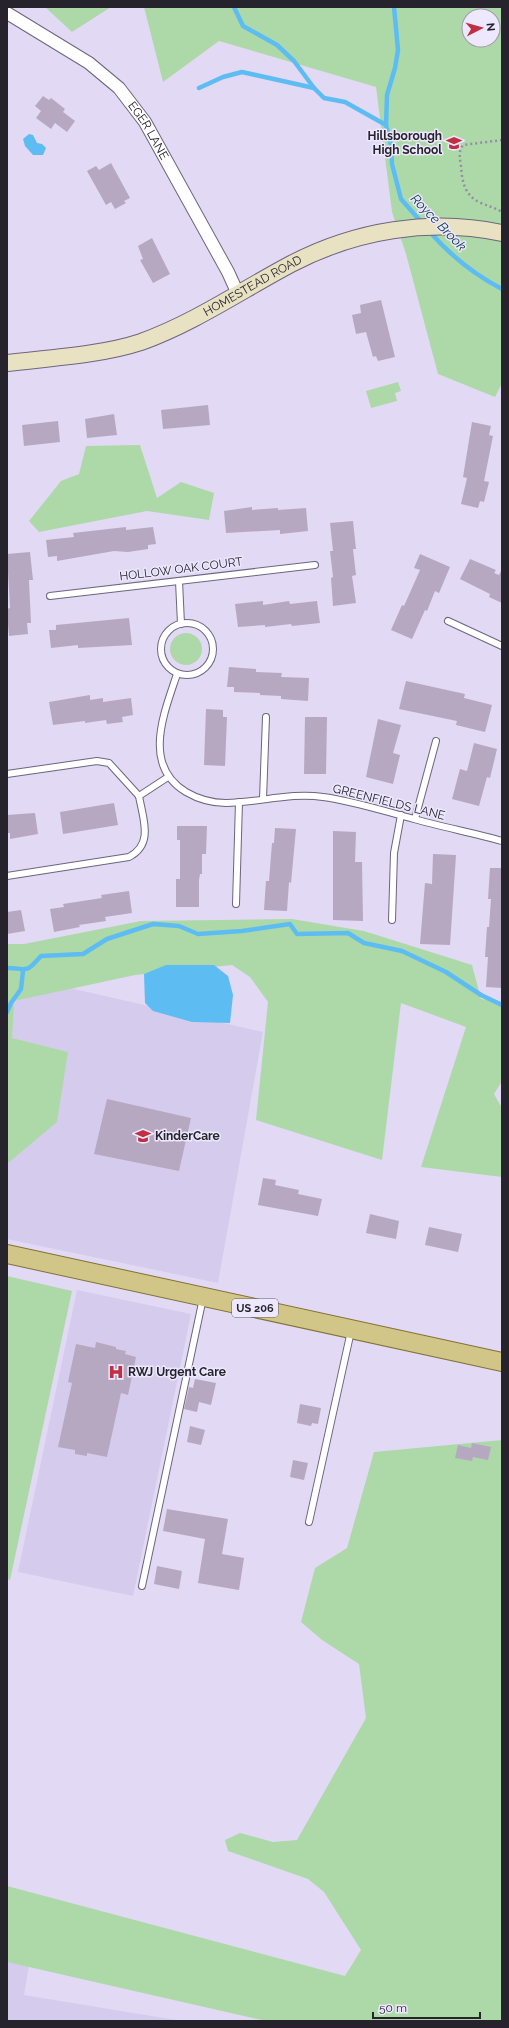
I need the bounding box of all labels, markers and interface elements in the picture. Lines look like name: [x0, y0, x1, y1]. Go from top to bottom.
north arrow: [461, 8, 501, 48]
text: N: [484, 22, 497, 32]
street label: EGER LANE: [125, 99, 171, 162]
place label: Hillsborough High School: [367, 129, 442, 157]
school or university icon: Hillsborough High School: [445, 134, 463, 152]
water label: Royce Brook: [408, 191, 469, 254]
street label: HOMESTEAD ROAD: [201, 252, 304, 319]
street label: HOLLOW OAK COURT: [119, 554, 244, 584]
street label: GREENFIELDS LANE: [331, 781, 447, 823]
school or university icon: KinderCare: [134, 1127, 152, 1145]
place label: KinderCare: [155, 1129, 220, 1143]
road number: US 206: [232, 1299, 278, 1317]
hospital icon: RWJ Urgent Care: [107, 1363, 125, 1381]
place label: RWJ Urgent Care: [128, 1365, 226, 1379]
scale bar: [373, 1994, 480, 2020]
text: 50 m: [379, 2001, 407, 2015]

